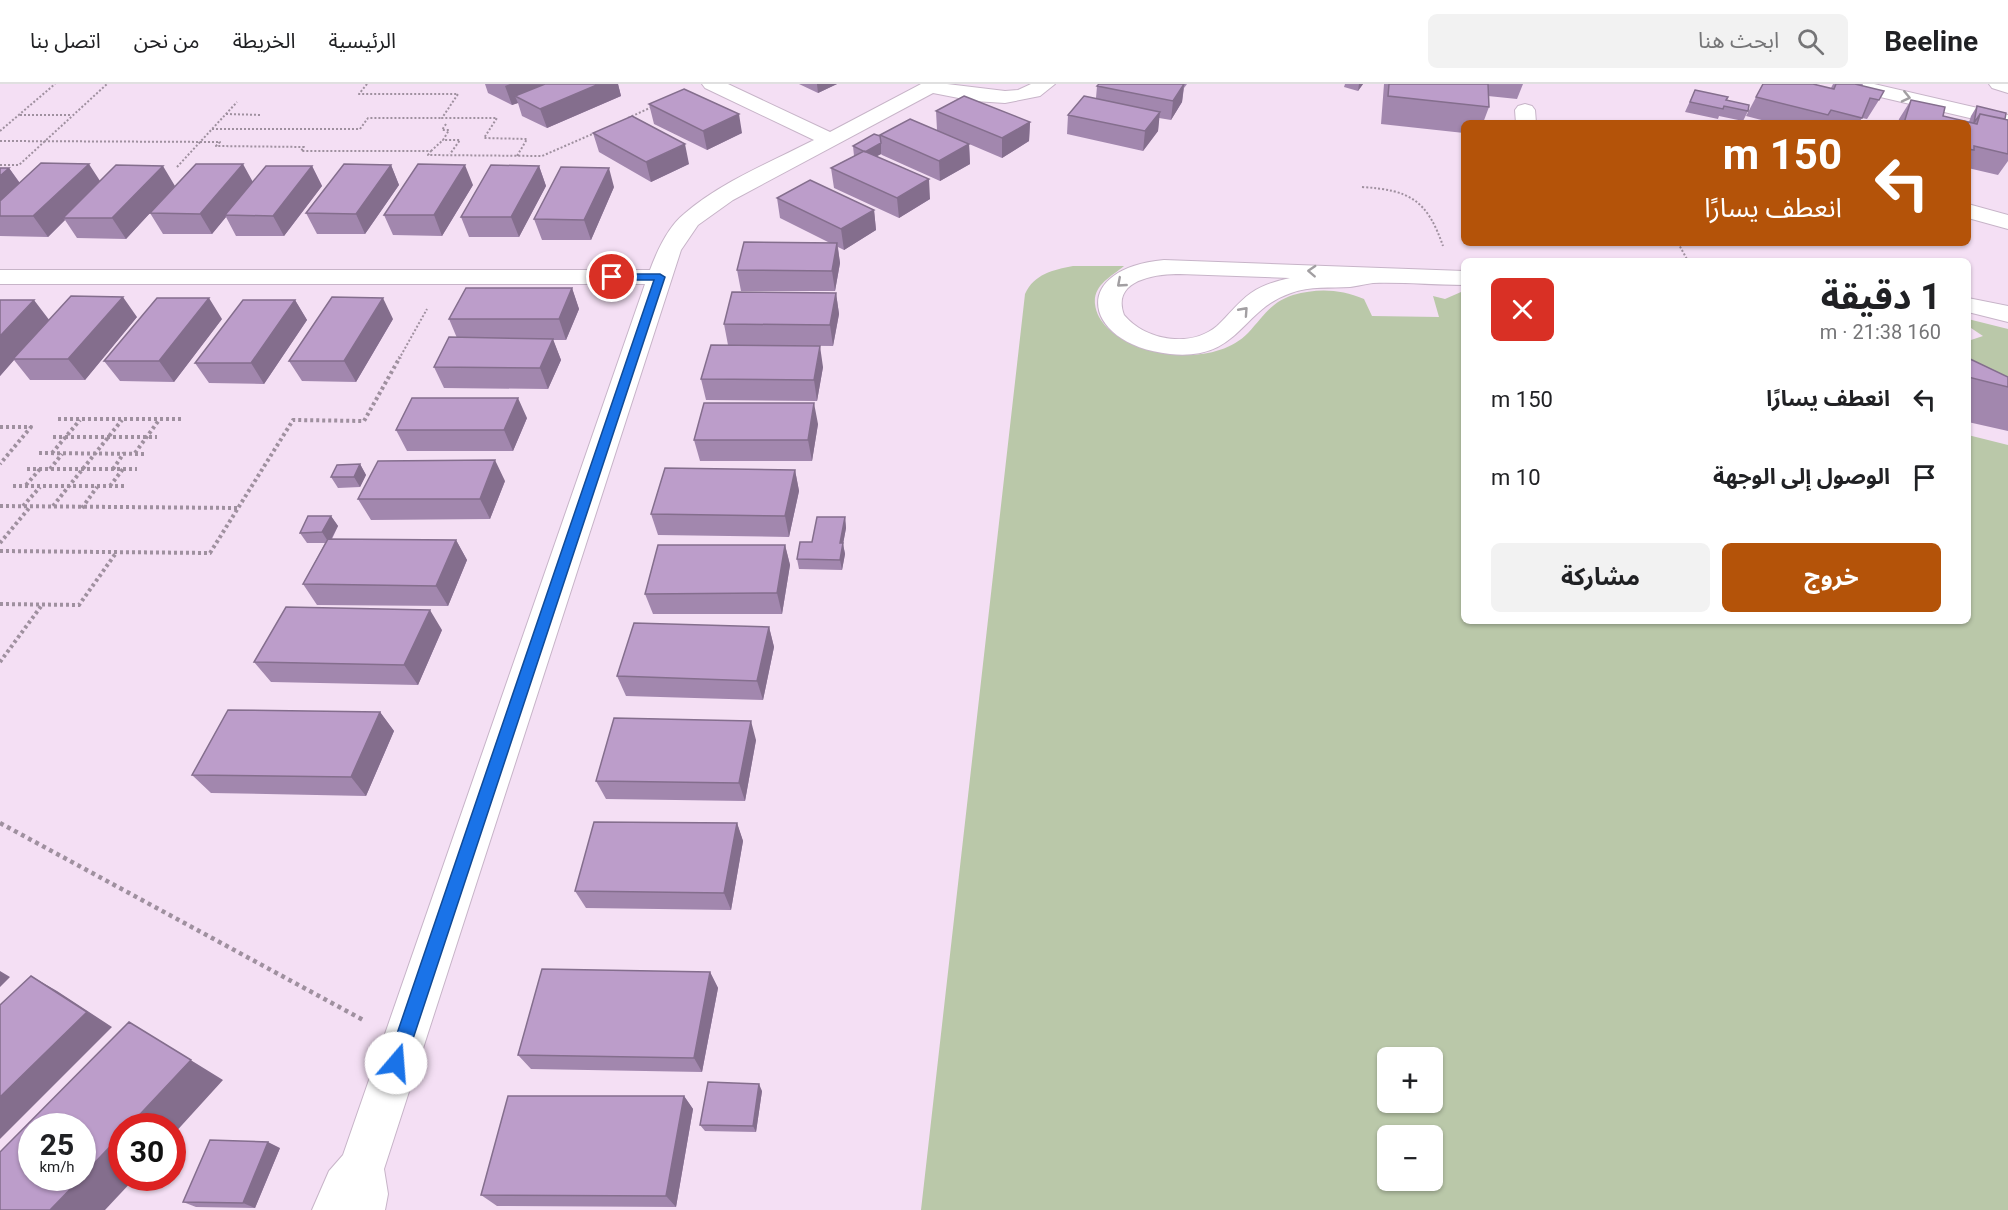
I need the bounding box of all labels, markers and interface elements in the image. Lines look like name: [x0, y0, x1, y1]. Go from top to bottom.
search box: [1428, 14, 1848, 68]
icon: search: [1794, 25, 1827, 58]
text: Beeline: [1884, 25, 1978, 58]
text: ابحث هنا: [1698, 28, 1779, 53]
text: اتصل بنا: [30, 29, 101, 53]
text: من نحن: [134, 29, 200, 53]
text: الخريطة: [233, 29, 296, 53]
text: الرئيسية: [329, 29, 396, 53]
one-way arrow: [1901, 90, 1911, 103]
text: 150 m: [1723, 130, 1842, 179]
icon: left: [1863, 144, 1941, 222]
text: انعطف يسارًا: [1704, 192, 1842, 224]
pin: [586, 251, 637, 302]
icon: arrive: [595, 260, 628, 293]
one-way arrow: [1307, 265, 1316, 278]
one-way arrow: [1117, 275, 1128, 286]
text: 1 دقيقة: [1821, 276, 1941, 318]
button: close: [1491, 278, 1554, 341]
one-way arrow: [1237, 307, 1248, 318]
text: 160 m · 21:38: [1820, 320, 1941, 344]
icon: left: [1908, 383, 1941, 416]
text: انعطف يسارًا: [1766, 386, 1890, 411]
text: 150 m: [1491, 387, 1553, 412]
icon: arrive: [1908, 461, 1941, 494]
text: الوصول إلى الوجهة: [1713, 464, 1890, 489]
text: 10 m: [1491, 465, 1541, 490]
button: مشاركة: [1491, 543, 1710, 612]
button: خروج: [1722, 543, 1941, 612]
position arrow: [364, 1031, 428, 1095]
map controls: [1377, 1047, 1443, 1191]
button: +: [1377, 1047, 1443, 1113]
speed limit sign: 30: [108, 1113, 186, 1191]
button: −: [1377, 1125, 1443, 1191]
text: 25: [40, 1127, 74, 1162]
text: km/h: [39, 1158, 75, 1176]

